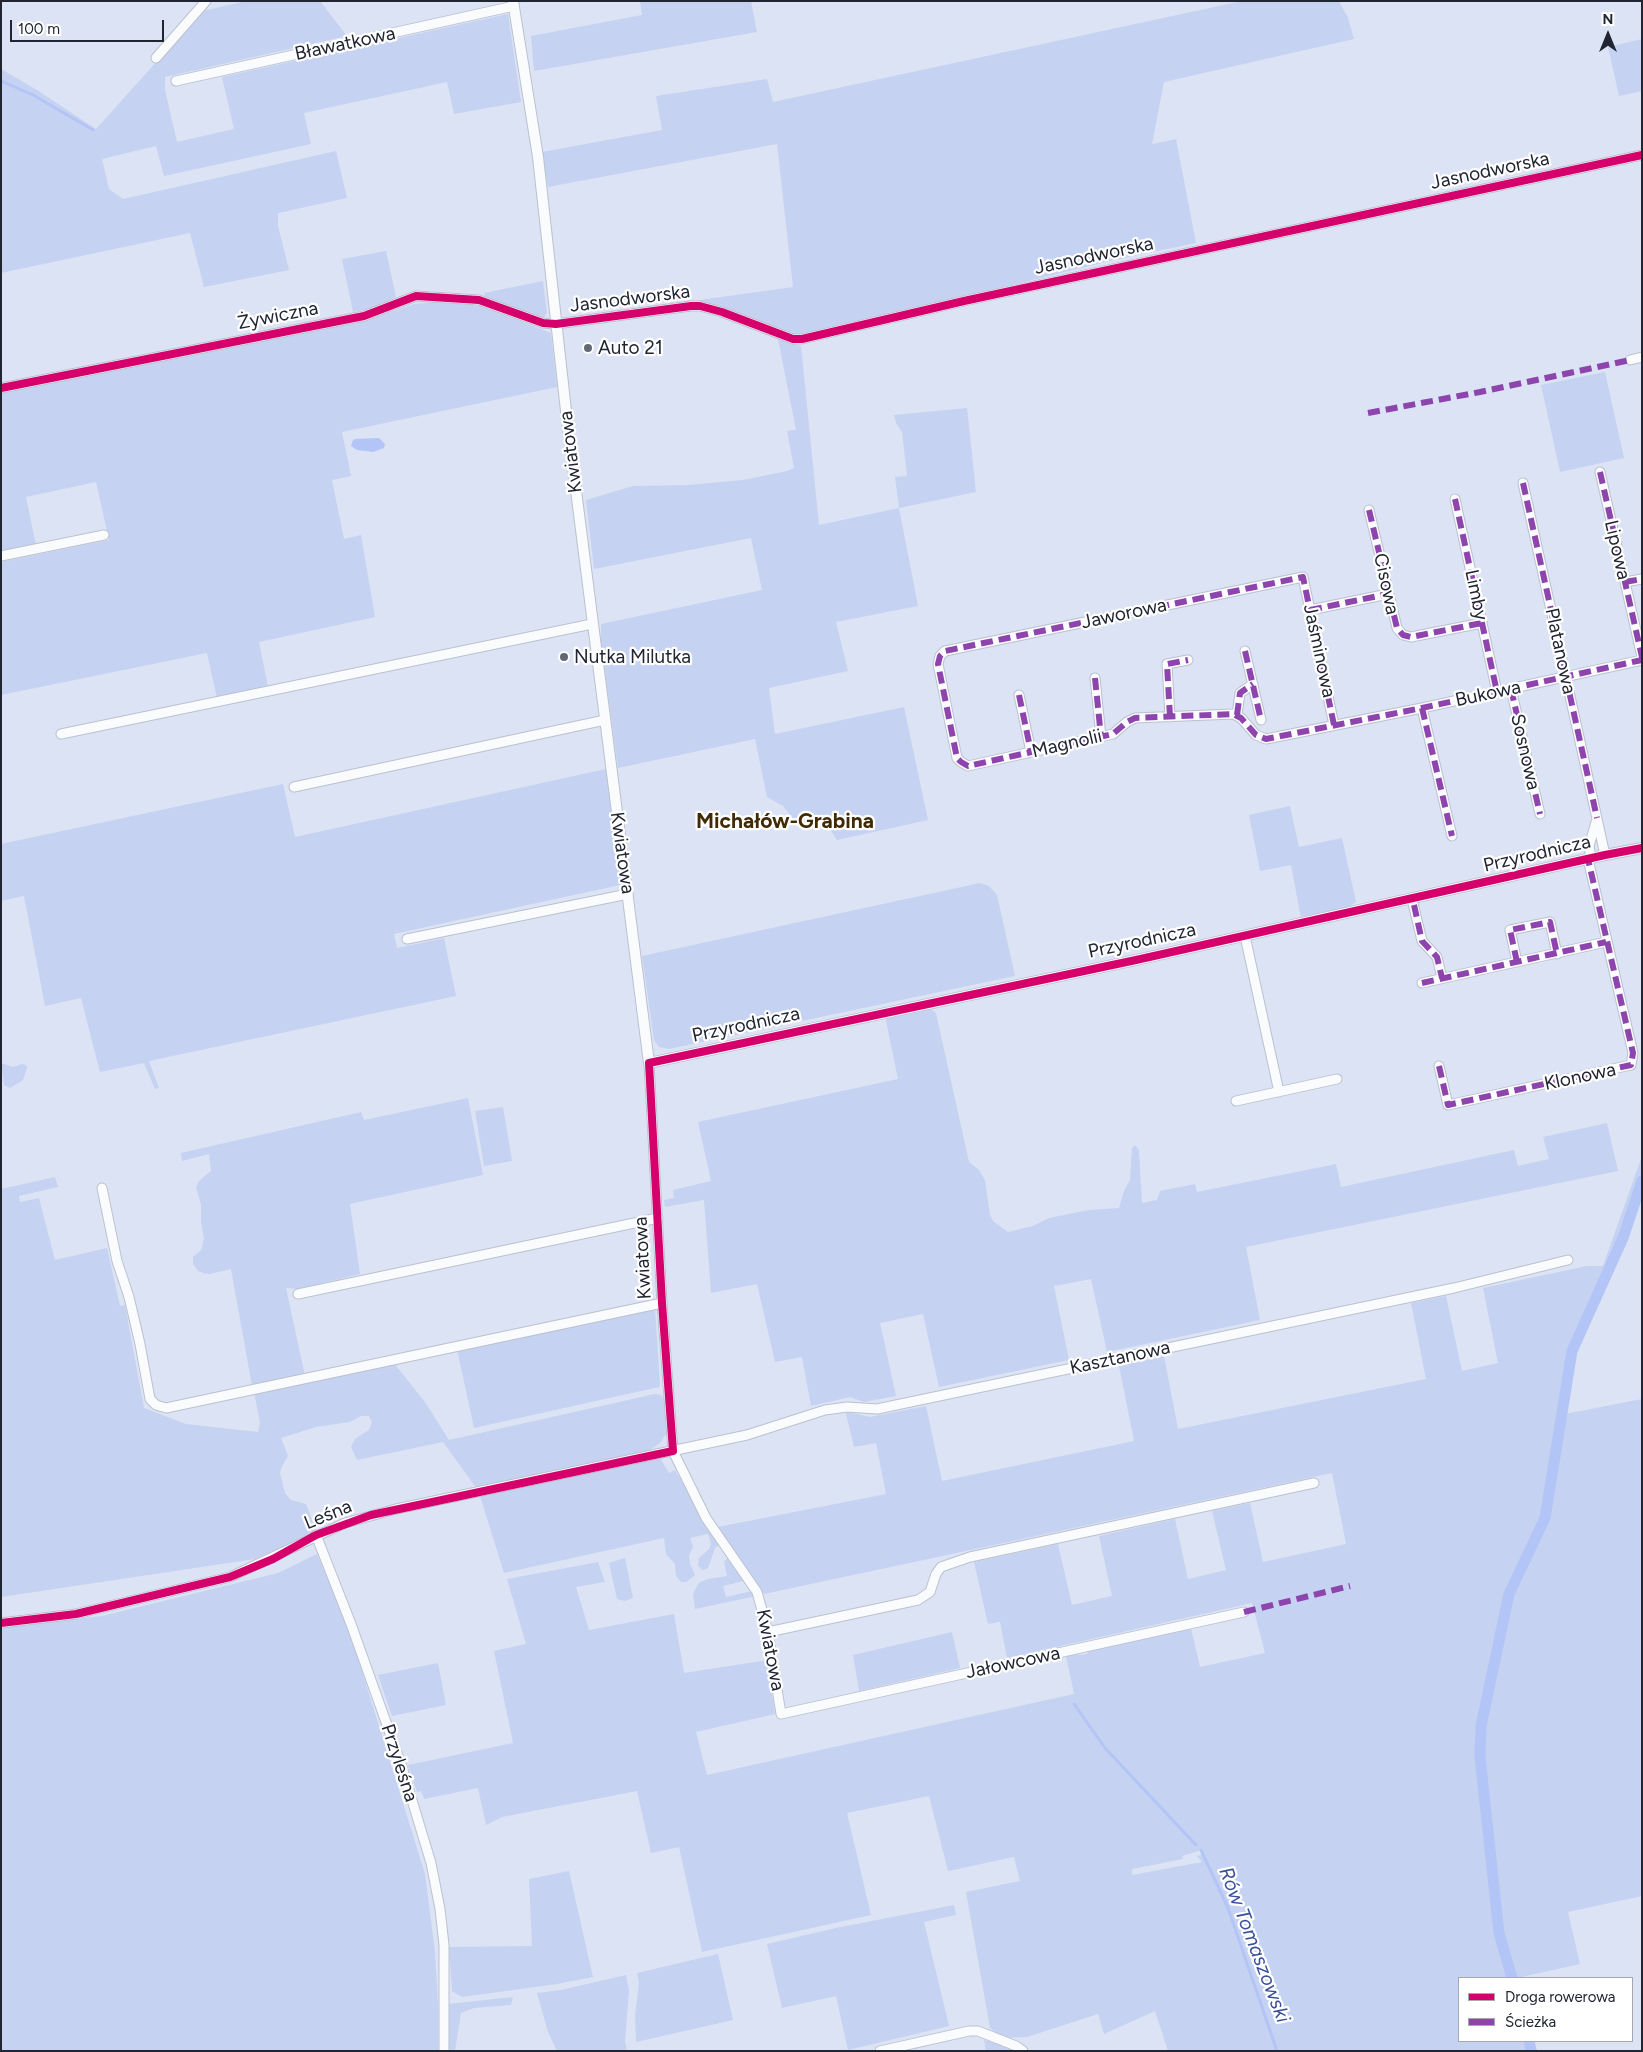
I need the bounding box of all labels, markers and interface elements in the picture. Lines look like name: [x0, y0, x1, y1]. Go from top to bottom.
scale bar: [12, 10, 166, 42]
north arrow: [1583, 10, 1633, 60]
text: N: [1603, 11, 1613, 28]
text: 100 m: [18, 20, 60, 38]
street label: Bławatkowa: [293, 22, 397, 66]
street label: Jasnodworska: [1429, 147, 1551, 195]
street label: Jasnodworska: [1033, 232, 1155, 280]
street label: Jasnodworska: [569, 280, 691, 318]
street label: Żywiczna: [236, 297, 320, 335]
place label: Auto 21: [598, 337, 663, 359]
marker: Auto 21: [582, 342, 594, 354]
street label: Kwiatowa: [555, 410, 587, 494]
street label: Lipowa: [1599, 518, 1635, 582]
street label: Cisowa: [1368, 551, 1404, 617]
street label: Limby: [1460, 568, 1492, 622]
street label: Jaworowa: [1079, 594, 1169, 634]
street label: Jaśminowa: [1298, 602, 1340, 700]
street label: Platanowa: [1540, 606, 1580, 696]
place label: Nutka Milutka: [574, 646, 691, 668]
marker: Nutka Milutka: [558, 651, 570, 663]
street label: Bukowa: [1453, 676, 1523, 712]
street label: Sosnowa: [1505, 712, 1545, 792]
street label: Magnolii: [1030, 725, 1104, 763]
district label: Michałów-Grabina: [696, 809, 874, 835]
street label: Kwiatowa: [605, 810, 639, 896]
street label: Przyrodnicza: [1481, 831, 1593, 877]
street label: Przyrodnicza: [1086, 918, 1198, 964]
street label: Przyrodnicza: [690, 1002, 802, 1048]
street label: Klonowa: [1542, 1058, 1618, 1096]
street label: Kwiatowa: [629, 1216, 657, 1300]
street label: Kasztanowa: [1068, 1336, 1172, 1380]
street label: Leśna: [301, 1495, 355, 1535]
street label: Kwiatowa: [751, 1607, 789, 1693]
street label: Jałowcowa: [964, 1642, 1062, 1684]
street label: Przyleśna: [376, 1721, 422, 1805]
water label: Rów Tomaszowski: [1213, 1864, 1295, 2026]
legend: [1458, 1977, 1633, 2042]
text: Droga rowerowa: [1505, 1988, 1615, 2006]
text: Ścieżka: [1505, 2013, 1556, 2031]

